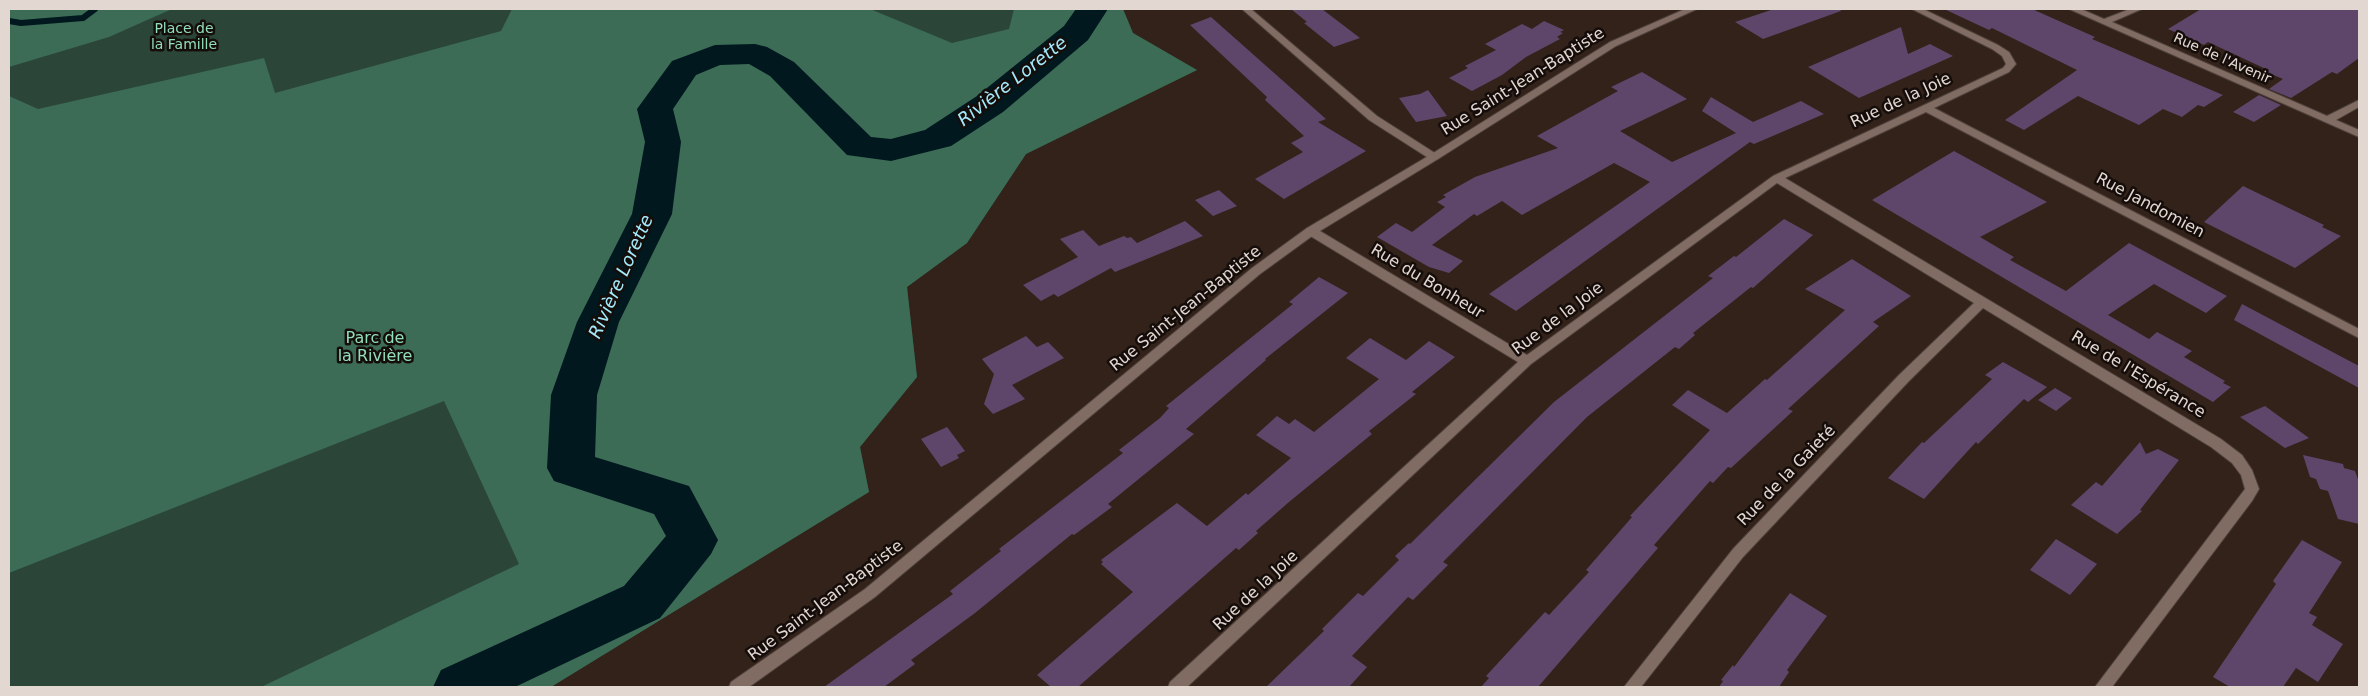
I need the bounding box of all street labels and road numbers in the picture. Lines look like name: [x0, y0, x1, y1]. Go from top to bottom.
street label: Rue Saint-Jean-Baptiste: [1438, 24, 1608, 140]
street label: Rue de l'Avenir: [2171, 30, 2273, 88]
street label: Rue de la Joie: [1848, 69, 1954, 133]
street label: Rue Jandomien: [2092, 169, 2208, 243]
street label: Rue du Bonheur: [1367, 241, 1487, 323]
street label: Rue Saint-Jean-Baptiste: [1107, 242, 1265, 376]
street label: Rue de la Joie: [1509, 279, 1607, 359]
street label: Rue de l'Espérance: [2067, 327, 2209, 423]
street label: Rue de la Gaieté: [1734, 422, 1840, 530]
street label: Rue Saint-Jean-Baptiste: [745, 537, 907, 665]
street label: Rue de la Joie: [1210, 547, 1302, 635]

